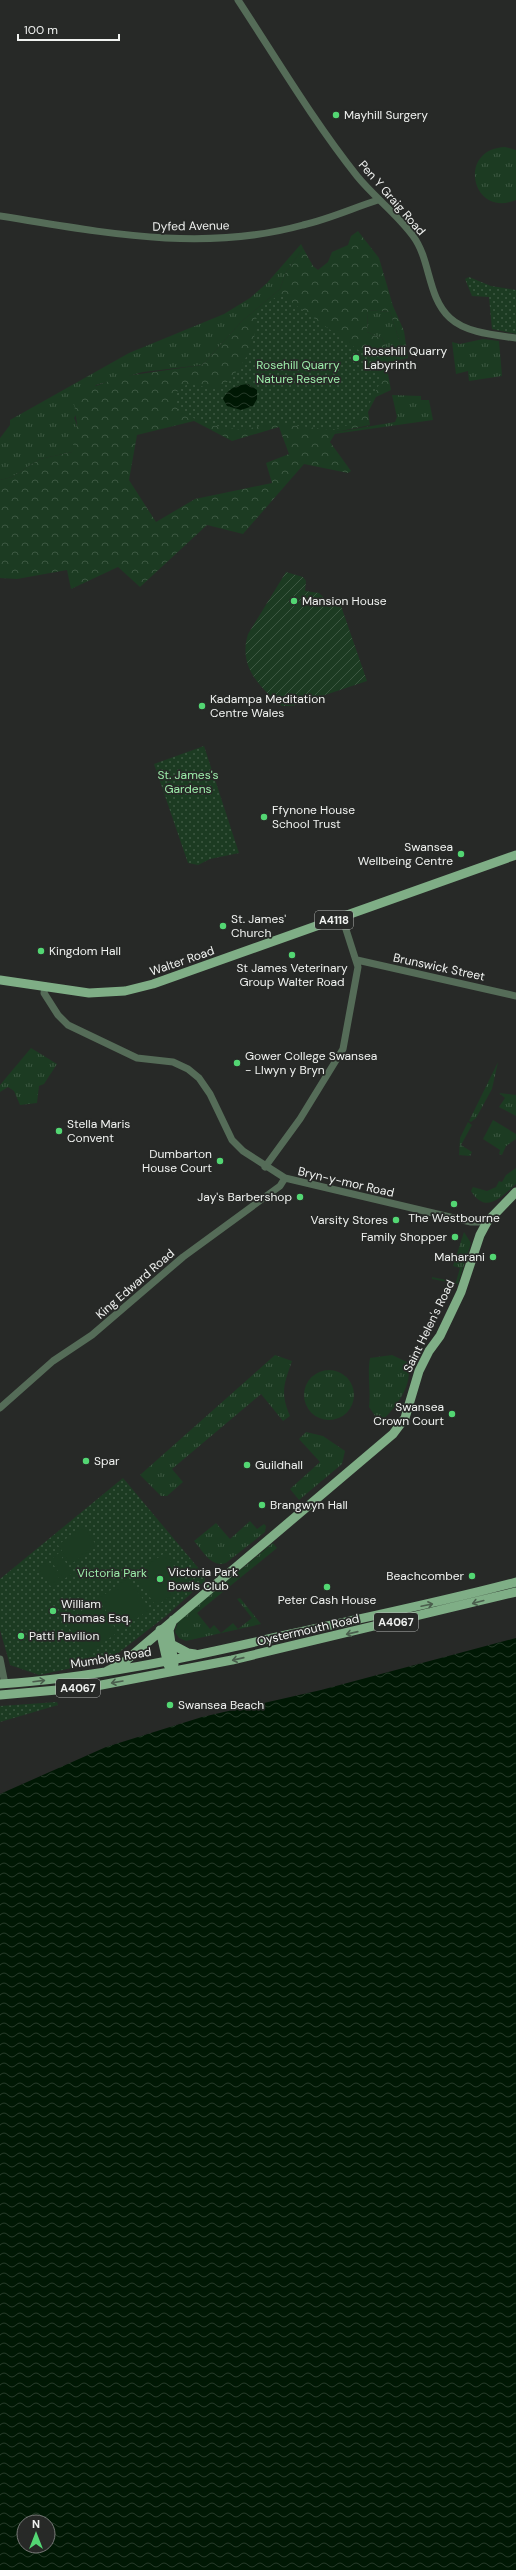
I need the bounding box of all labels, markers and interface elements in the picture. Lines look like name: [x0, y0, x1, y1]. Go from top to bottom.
scale bar: [18, 16, 119, 42]
text: 100 m: [24, 22, 58, 38]
place label: Mayhill Surgery: [344, 107, 428, 123]
marker: Mayhill Surgery: [331, 110, 341, 120]
street label: Pen Y Graig Road: [355, 157, 429, 239]
street label: Dyfed Avenue: [152, 217, 230, 235]
place label: Rosehill Quarry Labyrinth: [364, 343, 448, 373]
marker: Rosehill Quarry Labyrinth: [351, 353, 361, 363]
park label: Rosehill Quarry Nature Reserve: [256, 357, 340, 387]
place label: Mansion House: [302, 593, 387, 609]
marker: Mansion House: [289, 596, 299, 606]
place label: Kadampa Meditation Centre Wales: [210, 691, 325, 721]
marker: Kadampa Meditation Centre Wales: [197, 701, 207, 711]
park label: St. James's Gardens: [157, 767, 219, 797]
place label: Ffynone House School Trust: [272, 802, 355, 832]
marker: Ffynone House School Trust: [259, 812, 269, 822]
place label: Swansea Wellbeing Centre: [358, 839, 453, 869]
marker: Swansea Wellbeing Centre: [456, 849, 466, 859]
place label: St. James' Church: [231, 911, 286, 941]
road number: A4118: [315, 911, 353, 929]
marker: St. James' Church: [218, 921, 228, 931]
place label: Kingdom Hall: [49, 943, 121, 959]
street label: Walter Road: [148, 943, 216, 979]
marker: Kingdom Hall: [36, 946, 46, 956]
street label: Brunswick Street: [392, 949, 487, 985]
marker: St James Veterinary Group Walter Road: [287, 950, 297, 960]
place label: St James Veterinary Group Walter Road: [236, 960, 348, 990]
place label: Gower College Swansea - Llwyn y Bryn: [245, 1048, 377, 1078]
marker: Gower College Swansea - Llwyn y Bryn: [232, 1058, 242, 1068]
place label: Stella Maris Convent: [67, 1116, 130, 1146]
marker: Stella Maris Convent: [54, 1126, 64, 1136]
place label: Dumbarton House Court: [142, 1146, 212, 1176]
marker: Dumbarton House Court: [215, 1156, 225, 1166]
street label: Bryn-y-mor Road: [296, 1163, 396, 1201]
place label: Jay's Barbershop: [197, 1189, 292, 1205]
marker: Jay's Barbershop: [295, 1192, 305, 1202]
marker: The Westbourne: [449, 1199, 459, 1209]
place label: The Westbourne: [408, 1210, 500, 1226]
place label: Varsity Stores: [311, 1212, 388, 1228]
marker: Varsity Stores: [391, 1215, 401, 1225]
place label: Family Shopper: [361, 1229, 448, 1245]
marker: Family Shopper: [450, 1232, 460, 1242]
street label: King Edward Road: [92, 1245, 178, 1323]
place label: Maharani: [434, 1249, 485, 1265]
marker: Maharani: [488, 1252, 498, 1262]
street label: Saint Helen's Road: [400, 1277, 458, 1375]
place label: Swansea Crown Court: [373, 1399, 444, 1429]
marker: Swansea Crown Court: [447, 1409, 457, 1419]
place label: Spar: [94, 1453, 120, 1469]
marker: Spar: [81, 1456, 91, 1466]
place label: Guildhall: [255, 1457, 303, 1473]
marker: Guildhall: [242, 1460, 252, 1470]
place label: Brangwyn Hall: [270, 1497, 348, 1513]
marker: Brangwyn Hall: [257, 1500, 267, 1510]
place label: Victoria Park Bowls Club: [168, 1564, 238, 1594]
park label: Victoria Park: [77, 1565, 147, 1581]
place label: Beachcomber: [386, 1568, 465, 1584]
marker: Beachcomber: [467, 1571, 477, 1581]
marker: Victoria Park Bowls Club: [155, 1574, 165, 1584]
marker: Peter Cash House: [322, 1582, 332, 1592]
place label: Peter Cash House: [278, 1592, 376, 1608]
place label: William Thomas Esq.: [61, 1596, 131, 1626]
one-way arrow: [472, 1598, 485, 1606]
one-way arrow: [421, 1601, 434, 1609]
marker: William Thomas Esq.: [48, 1606, 58, 1616]
street label: Oystermouth Road: [255, 1610, 361, 1650]
road number: A4067: [374, 1613, 418, 1631]
place label: Patti Pavilion: [29, 1628, 99, 1644]
one-way arrow: [346, 1629, 359, 1637]
marker: Patti Pavilion: [16, 1631, 26, 1641]
street label: Mumbles Road: [69, 1644, 153, 1672]
one-way arrow: [232, 1655, 245, 1663]
one-way arrow: [32, 1677, 45, 1685]
one-way arrow: [111, 1678, 124, 1686]
road number: A4067: [56, 1679, 100, 1697]
place label: Swansea Beach: [178, 1697, 264, 1713]
marker: Swansea Beach: [165, 1700, 175, 1710]
north arrow: [16, 2514, 56, 2554]
text: N: [32, 2517, 40, 2531]

